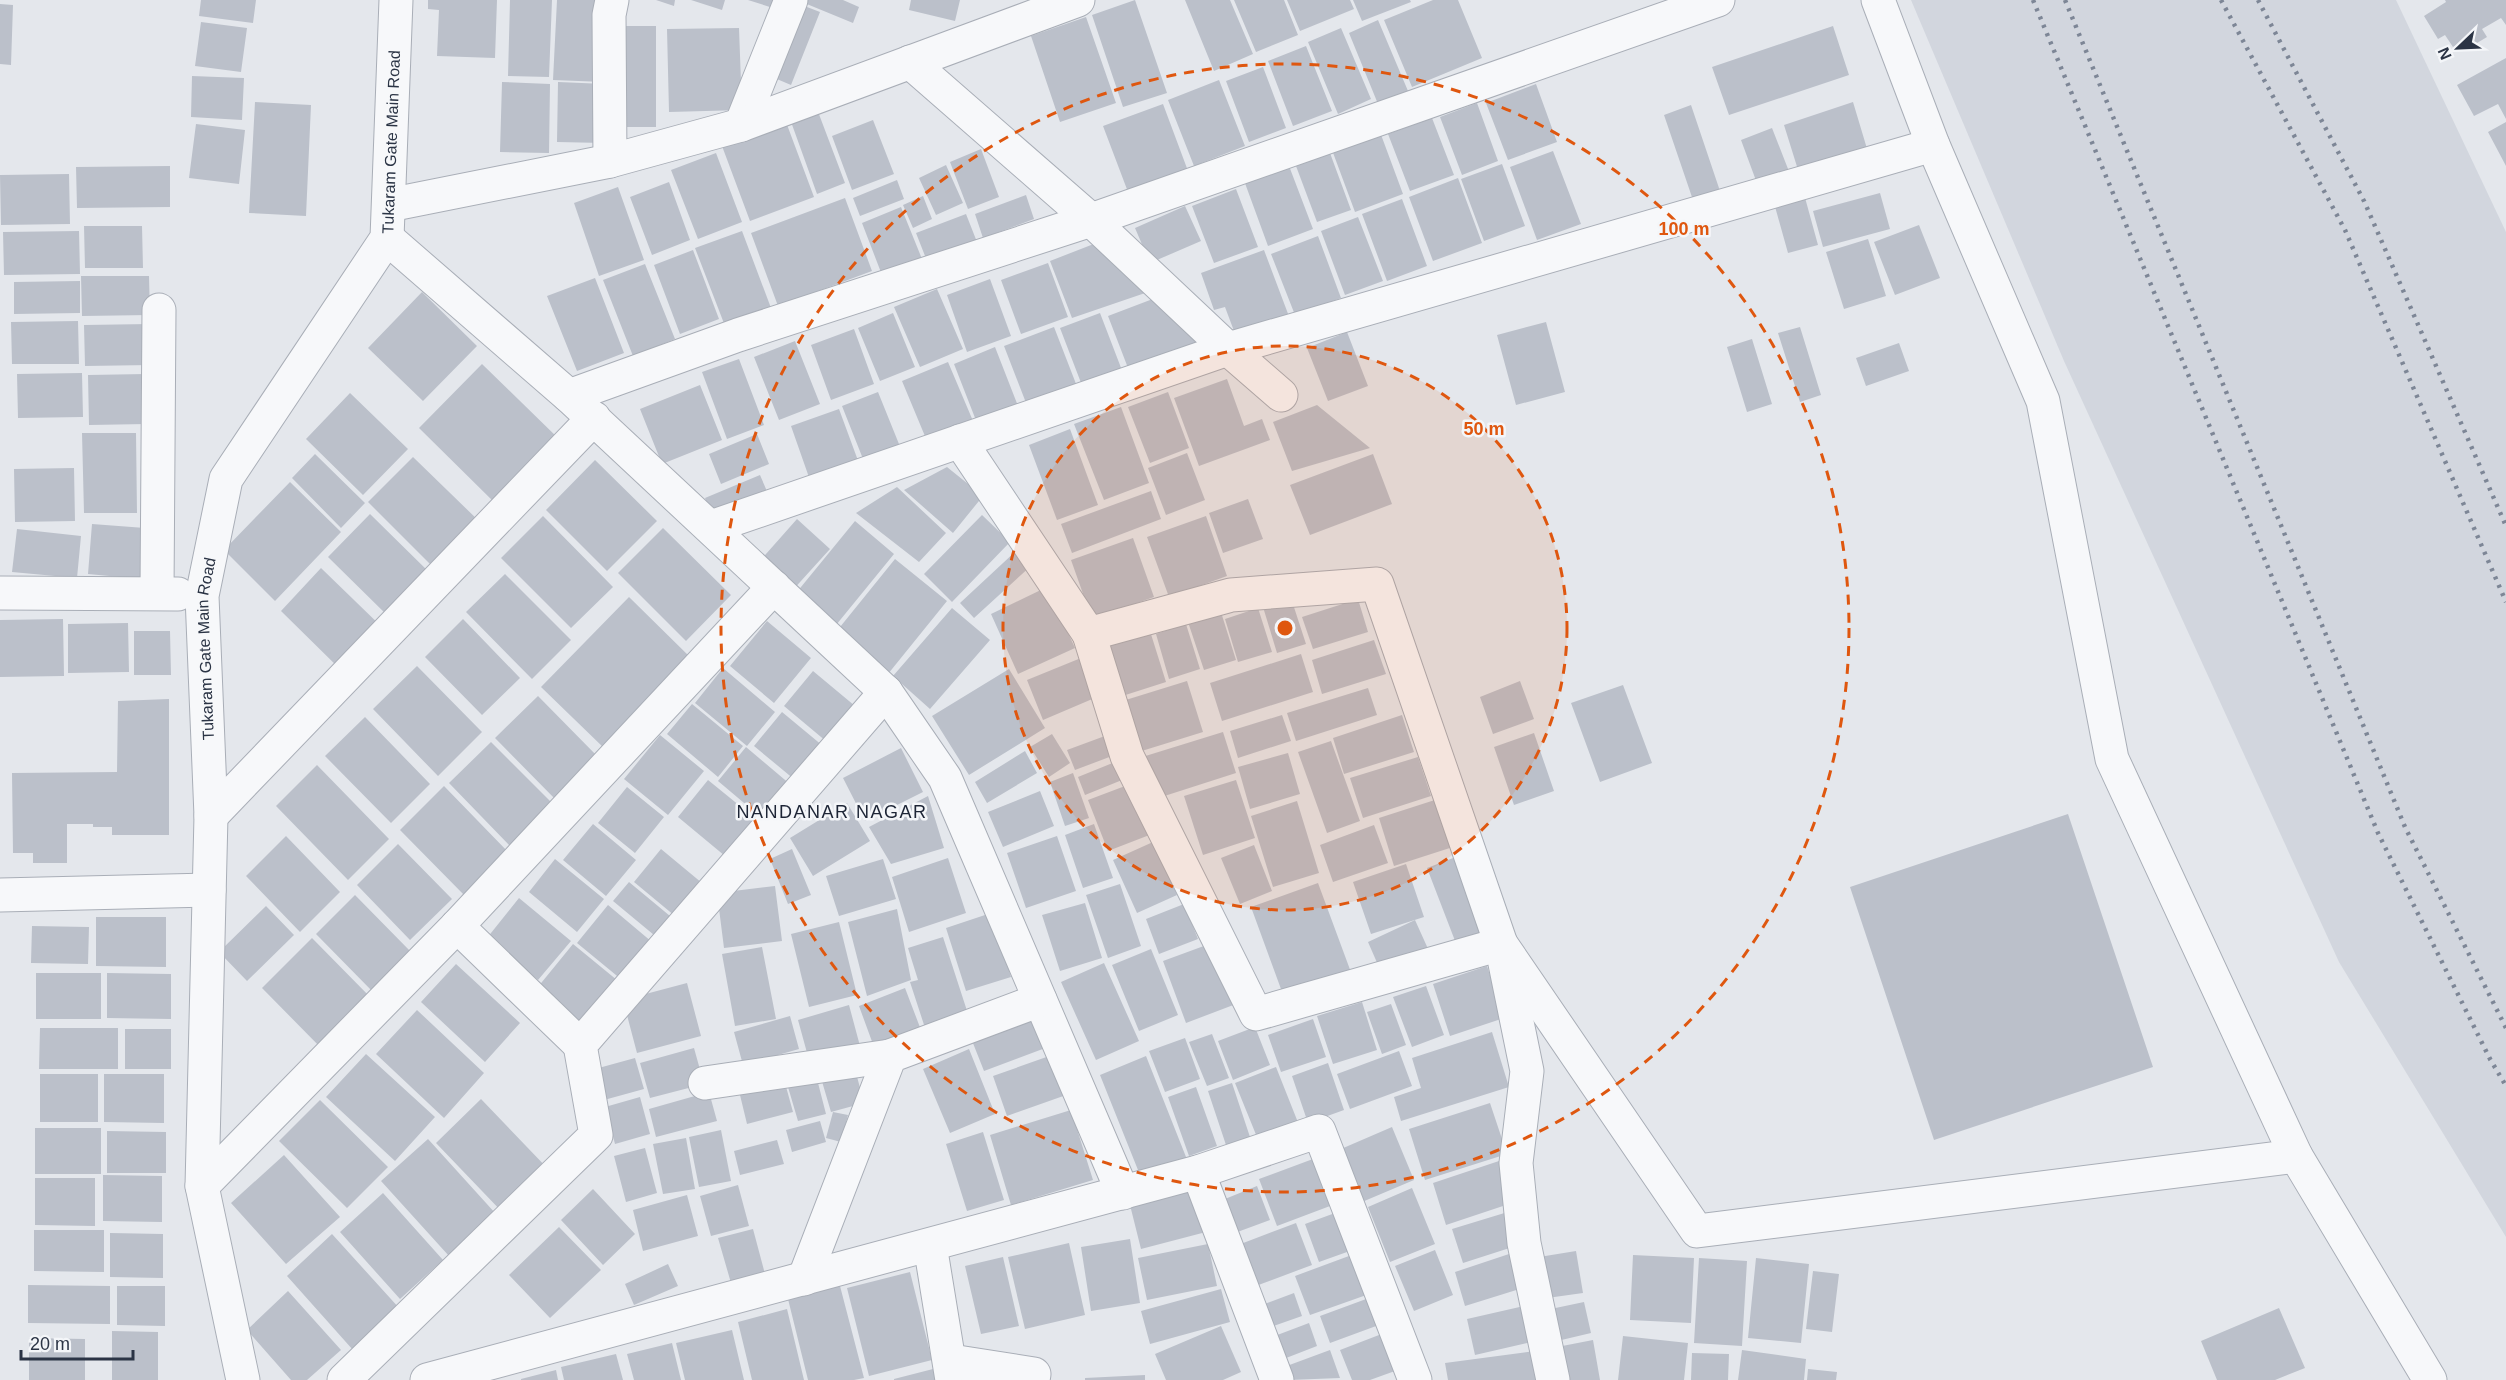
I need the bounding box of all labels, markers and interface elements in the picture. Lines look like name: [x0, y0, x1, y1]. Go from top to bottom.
north arrow: [2428, 18, 2488, 78]
text: N: [2435, 45, 2455, 62]
street label: Tukaram Gate Main Road: [379, 50, 403, 234]
text: 100 m: [1658, 219, 1710, 239]
text: 50 m: [1463, 419, 1505, 439]
street label: Tukaram Gate Main Road: [194, 556, 219, 741]
centre of rings: [1275, 618, 1295, 638]
district label: NANDANAR NAGAR: [736, 802, 928, 822]
scale bar: [21, 1323, 134, 1361]
text: 20 m: [30, 1334, 70, 1354]

